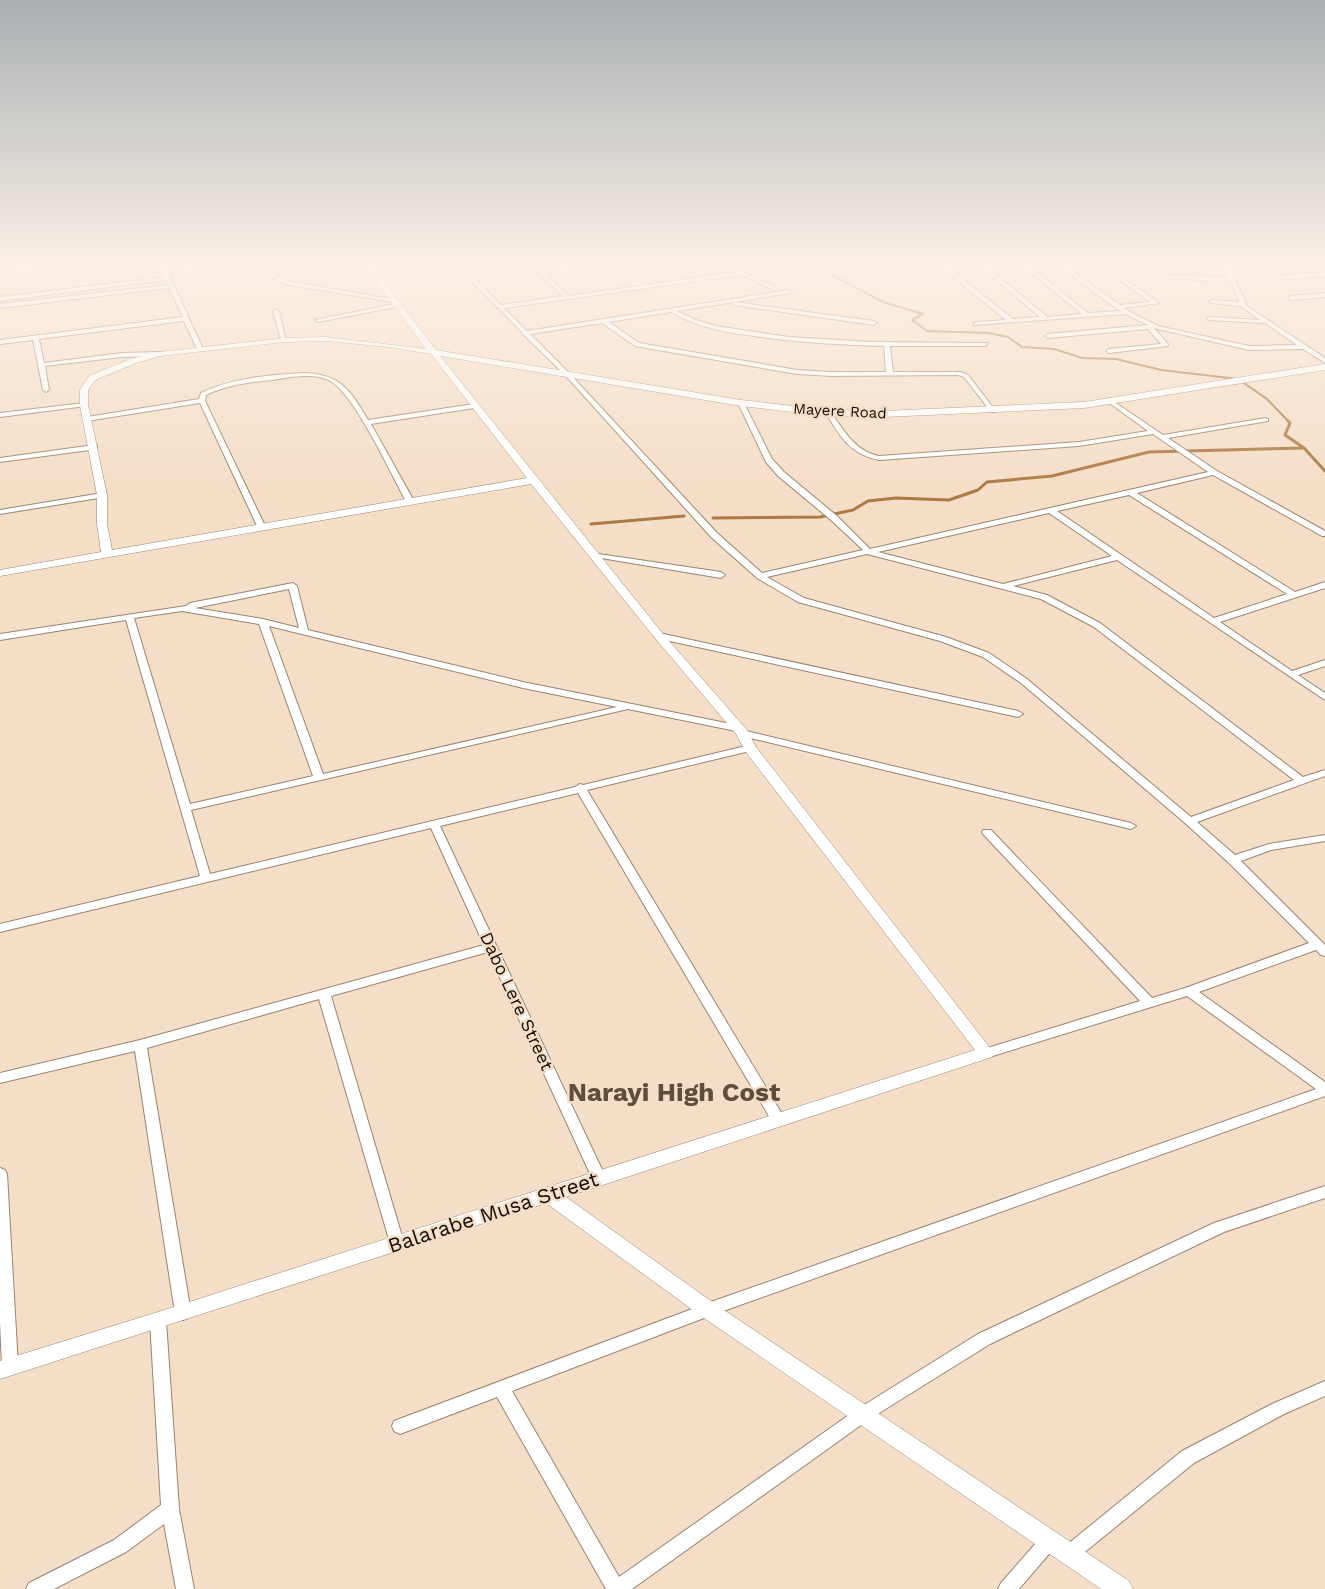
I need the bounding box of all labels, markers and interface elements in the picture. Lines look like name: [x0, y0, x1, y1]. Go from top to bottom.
street label: Mayere Road: [793, 400, 887, 422]
street label: Dabo Lere Street: [476, 929, 558, 1074]
district label: Narayi High Cost: [568, 1077, 781, 1107]
street label: Balarabe Musa Street: [384, 1166, 602, 1258]

